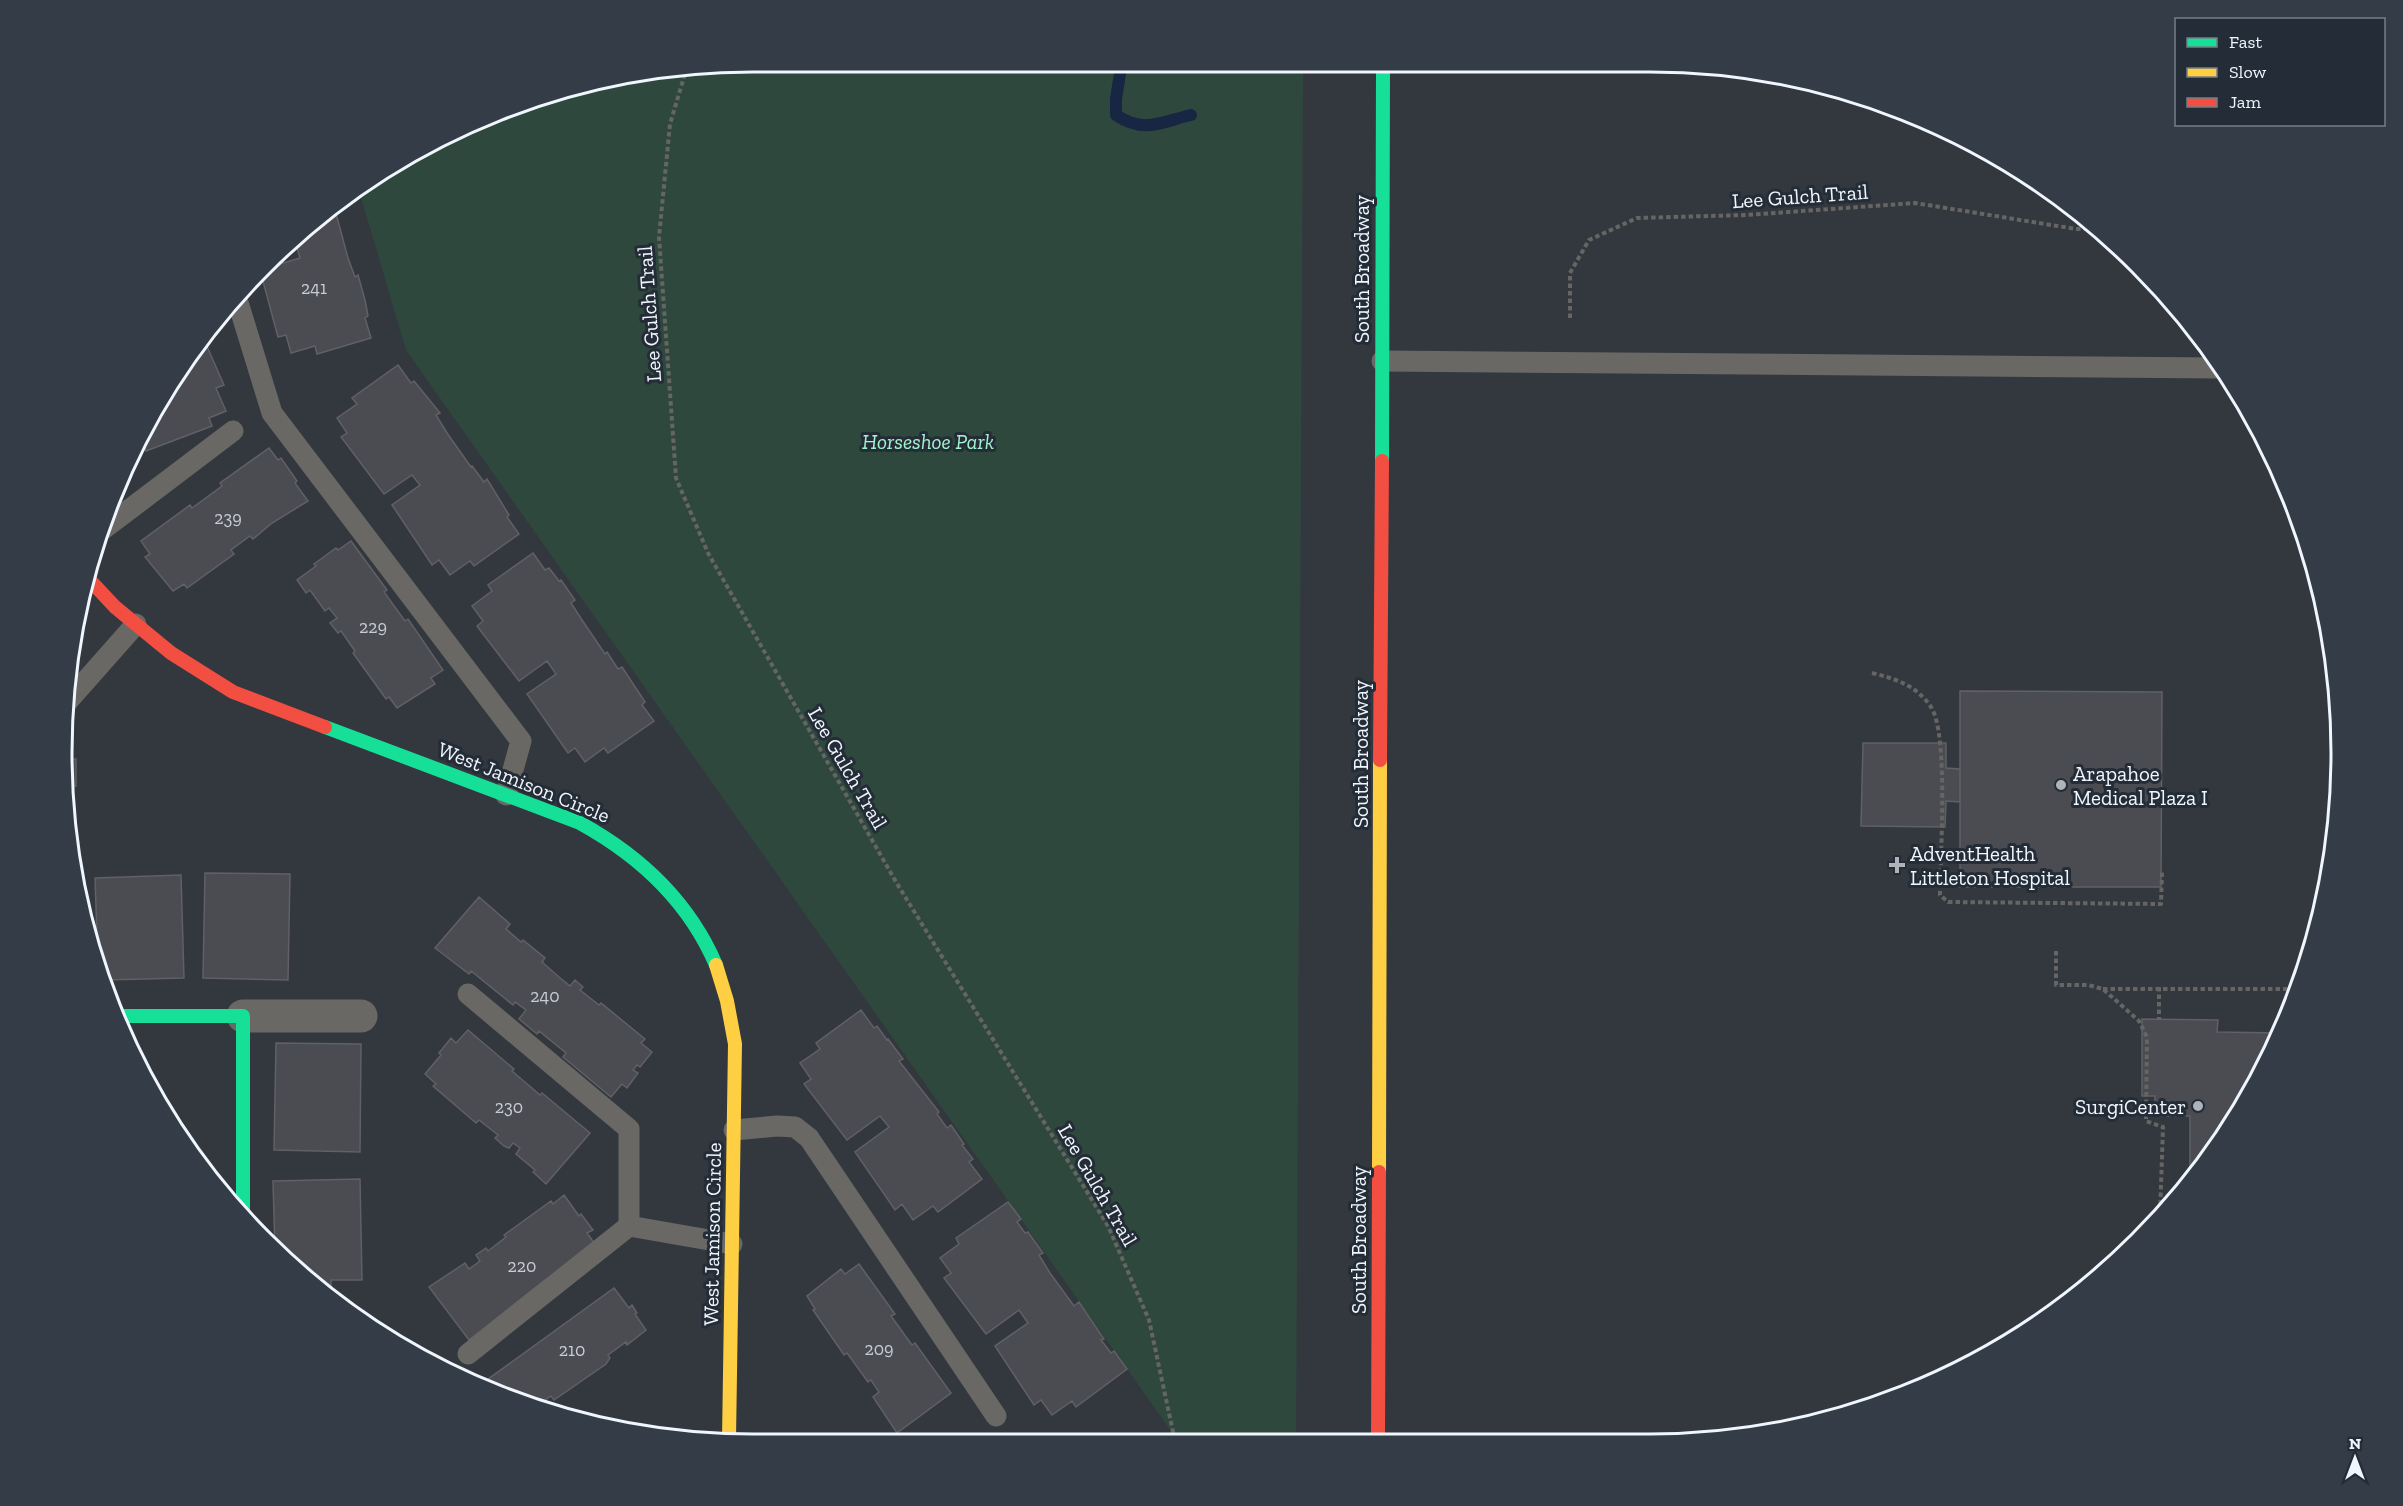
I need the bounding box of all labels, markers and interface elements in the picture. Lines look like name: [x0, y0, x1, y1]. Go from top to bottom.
legend: [2175, 18, 2385, 126]
text: Fast: [2229, 31, 2262, 53]
text: Slow: [2229, 61, 2266, 83]
text: Jam: [2229, 91, 2261, 113]
street label: Lee Gulch Trail: [1731, 179, 1869, 213]
street label: South Broadway: [1349, 195, 1374, 343]
street label: Lee Gulch Trail: [632, 245, 666, 383]
house number: 241: [301, 277, 327, 299]
park label: Horseshoe Park: [862, 429, 994, 454]
house number: 239: [214, 507, 242, 529]
house number: 229: [359, 616, 387, 638]
street label: South Broadway: [1348, 680, 1373, 828]
street label: Lee Gulch Trail: [803, 703, 893, 834]
street label: West Jamison Circle: [434, 736, 614, 828]
place label: Arapahoe Medical Plaza I: [2073, 761, 2208, 810]
marker: Arapahoe Medical Plaza I: [2054, 778, 2068, 792]
place label: AdventHealth Littleton Hospital: [1910, 841, 2070, 890]
marker: AdventHealth Littleton Hospital: [1888, 856, 1906, 874]
house number: 240: [530, 985, 560, 1007]
place label: SurgiCenter: [2075, 1094, 2186, 1119]
house number: 230: [495, 1096, 523, 1118]
marker: SurgiCenter: [2191, 1099, 2205, 1113]
street label: Lee Gulch Trail: [1053, 1120, 1143, 1251]
street label: West Jamison Circle: [698, 1142, 726, 1326]
street label: South Broadway: [1346, 1166, 1371, 1314]
house number: 220: [508, 1255, 536, 1277]
house number: 209: [864, 1338, 894, 1360]
house number: 210: [559, 1339, 585, 1361]
north arrow: [2325, 1428, 2385, 1488]
text: N: [2349, 1434, 2361, 1453]

